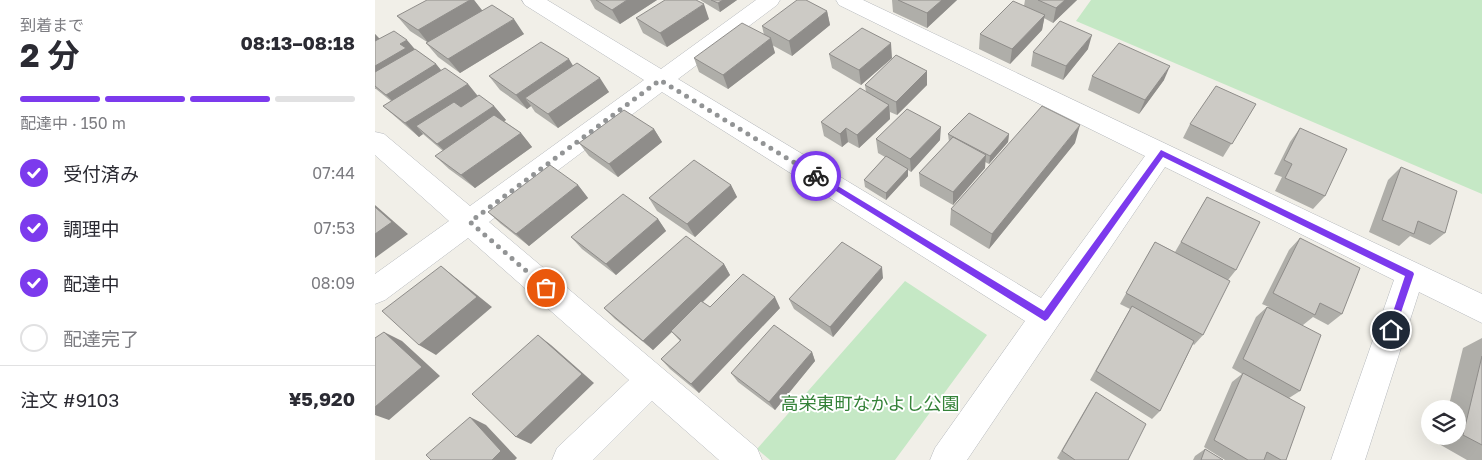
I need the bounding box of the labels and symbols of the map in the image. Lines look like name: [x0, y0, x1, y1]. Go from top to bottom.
courier: [791, 151, 841, 201]
pin: [525, 267, 567, 309]
pin: [1370, 309, 1412, 351]
park label: 高栄東町なかよし公園: [780, 392, 960, 414]

